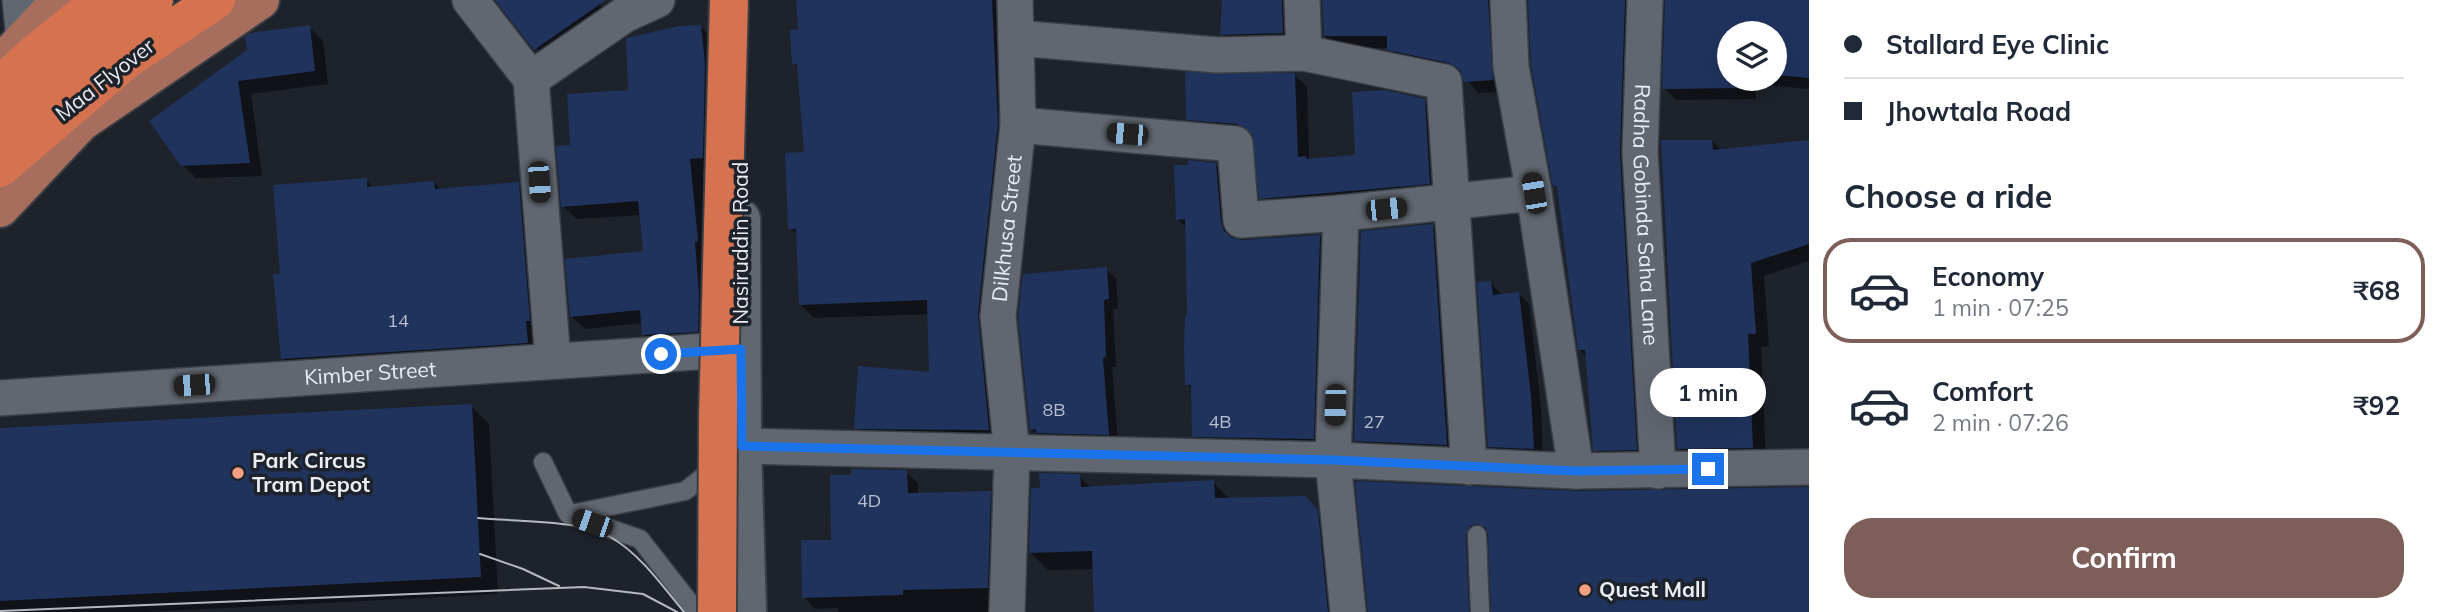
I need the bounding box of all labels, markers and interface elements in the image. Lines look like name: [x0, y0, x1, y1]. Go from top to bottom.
map controls: [1717, 21, 1787, 91]
button: layers: [1717, 21, 1787, 91]
text: Stallard Eye Clinic: [1886, 28, 2109, 61]
street label: Maa Flyover: [50, 32, 159, 126]
street label: Radha Gobinda Saha Lane: [1628, 84, 1665, 346]
text: Jhowtala Road: [1886, 95, 2071, 128]
car: [1106, 122, 1149, 146]
street label: Dilkhusa Street: [986, 153, 1027, 303]
car: [528, 160, 551, 204]
street label: Nasiruddin Road: [727, 162, 753, 324]
car: [1521, 170, 1548, 216]
text: Choose a ride: [1844, 176, 2052, 216]
car: [1365, 196, 1408, 222]
icon: car: [1848, 259, 1911, 322]
text: Economy: [1932, 260, 2044, 293]
text: ₹68: [2353, 274, 2400, 307]
text: 1 min · 07:25: [1932, 293, 2069, 322]
house number: 14: [387, 309, 409, 332]
route start: [645, 338, 677, 370]
street label: Kimber Street: [303, 355, 437, 390]
callout: 1 min: [1650, 368, 1766, 416]
car: [173, 373, 216, 397]
icon: car: [1848, 374, 1911, 437]
text: Comfort: [1932, 375, 2033, 408]
text: 1 min: [1678, 378, 1738, 407]
car: [1324, 384, 1347, 426]
text: ₹92: [2353, 389, 2400, 422]
house number: 8B: [1042, 398, 1066, 421]
text: 2 min · 07:26: [1932, 408, 2069, 437]
house number: 4B: [1208, 410, 1232, 433]
house number: 27: [1363, 410, 1385, 433]
place label: Park Circus Tram Depot: [252, 447, 370, 497]
route end: [1692, 453, 1724, 485]
marker: Park Circus Tram Depot: [230, 465, 246, 481]
house number: 4D: [857, 489, 881, 512]
car: [569, 506, 616, 540]
button: Confirm: [1844, 518, 2404, 598]
place label: Quest Mall: [1599, 576, 1706, 602]
marker: Quest Mall: [1577, 582, 1593, 598]

